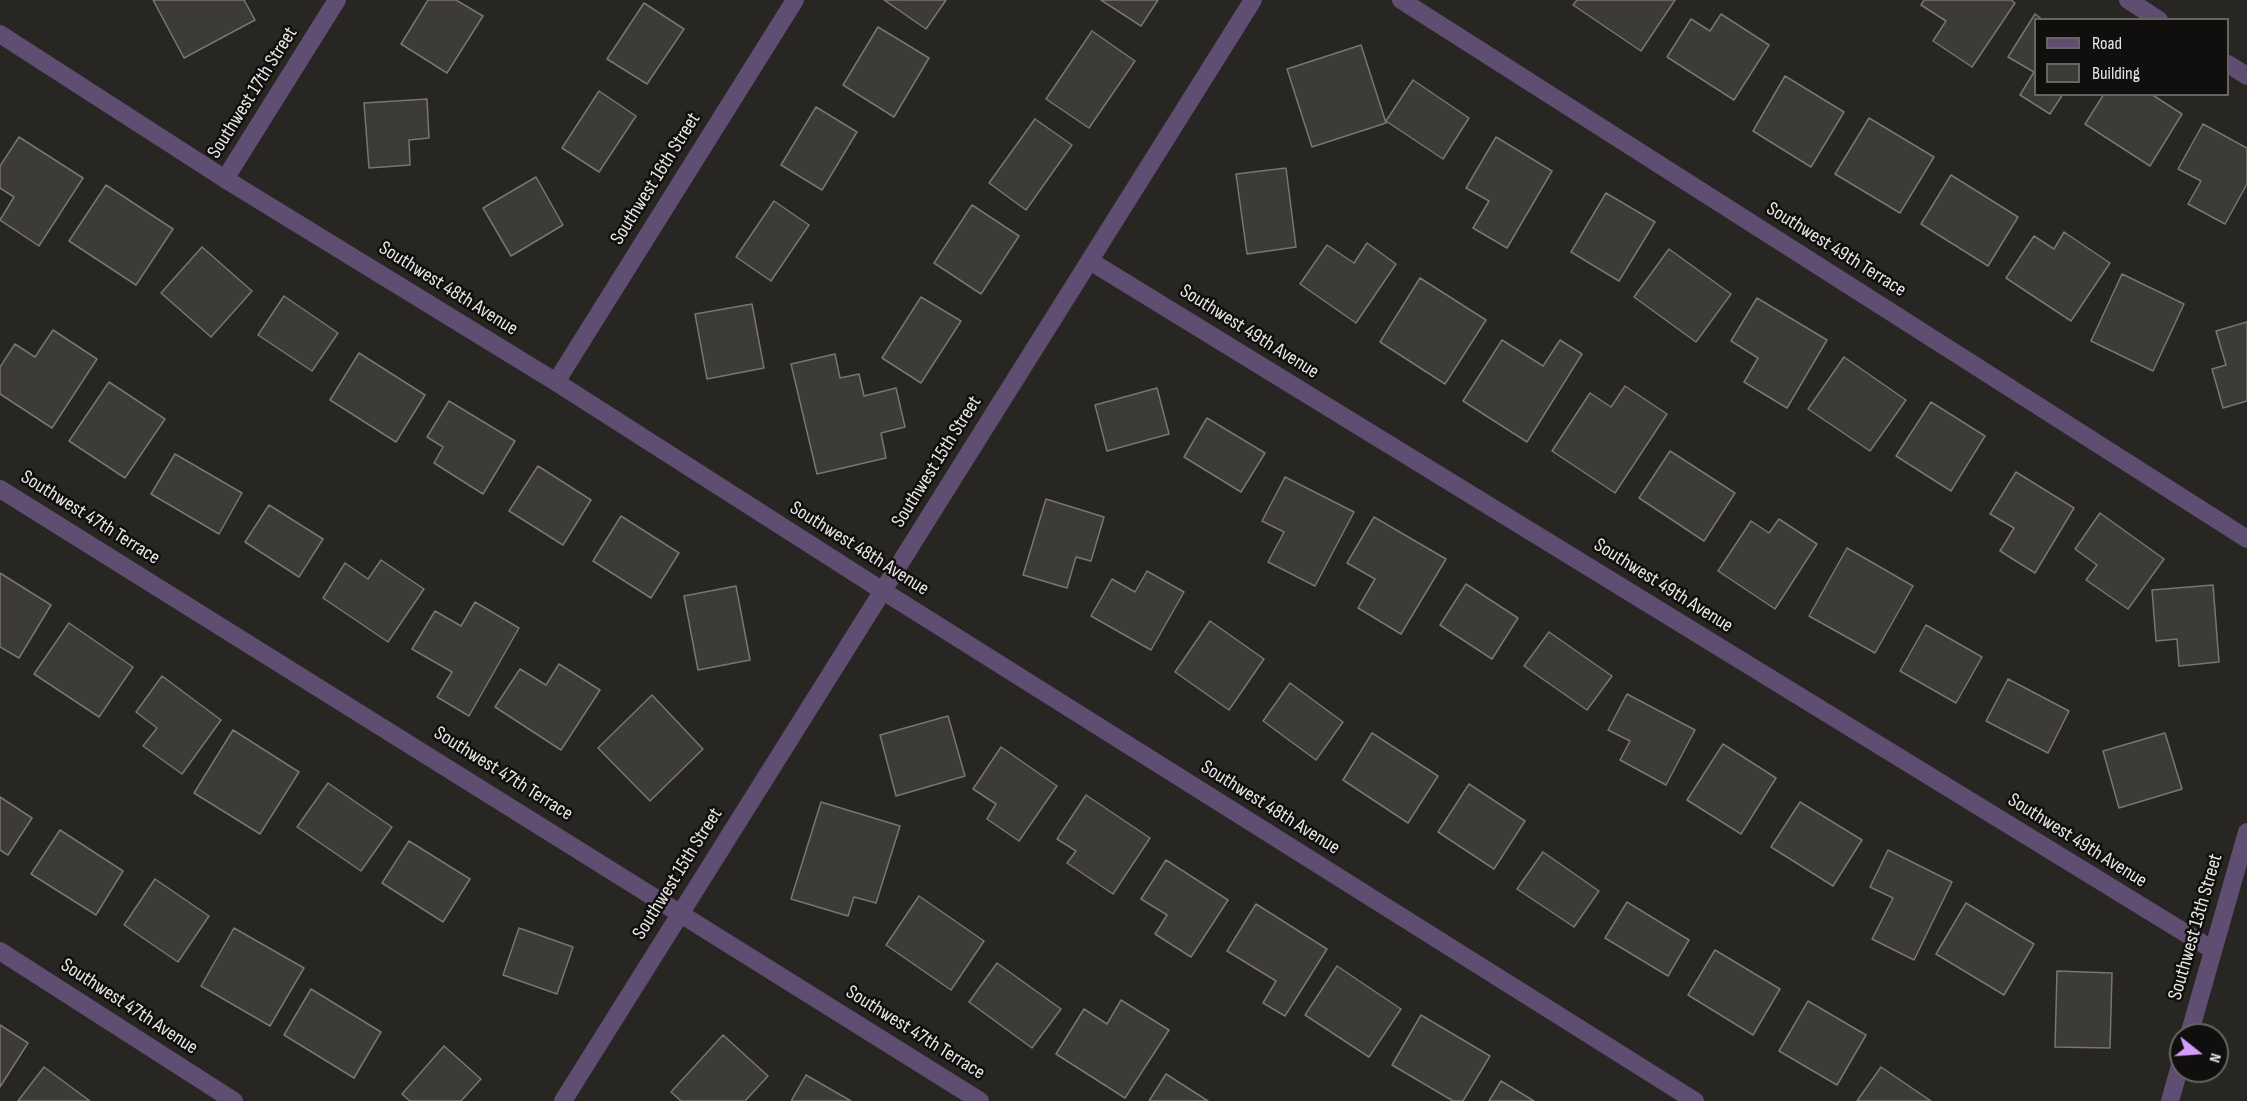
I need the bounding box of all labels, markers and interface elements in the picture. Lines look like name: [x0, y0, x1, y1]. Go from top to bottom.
legend: [2034, 18, 2229, 96]
street label: Southwest 17th Street: [203, 23, 303, 163]
text: Road: [2092, 33, 2122, 54]
text: Building: [2092, 63, 2140, 84]
street label: Southwest 16th Street: [606, 108, 706, 250]
street label: Southwest 49th Terrace: [1762, 197, 1910, 303]
street label: Southwest 48th Avenue: [374, 237, 522, 341]
street label: Southwest 49th Avenue: [1175, 280, 1323, 384]
street label: Southwest 15th Street: [887, 392, 987, 532]
street label: Southwest 47th Terrace: [16, 466, 164, 570]
street label: Southwest 48th Avenue: [785, 497, 933, 601]
street label: Southwest 49th Avenue: [1589, 534, 1737, 638]
street label: Southwest 47th Terrace: [429, 722, 577, 826]
street label: Southwest 48th Avenue: [1196, 756, 1344, 860]
street label: Southwest 49th Avenue: [2003, 789, 2151, 893]
street label: Southwest 15th Street: [628, 804, 728, 944]
street label: Southwest 13th Street: [2164, 851, 2228, 1003]
street label: Southwest 47th Avenue: [56, 954, 202, 1060]
street label: Southwest 47th Terrace: [841, 981, 989, 1085]
north arrow: [2169, 1023, 2229, 1083]
text: N: [2204, 1051, 2225, 1065]

